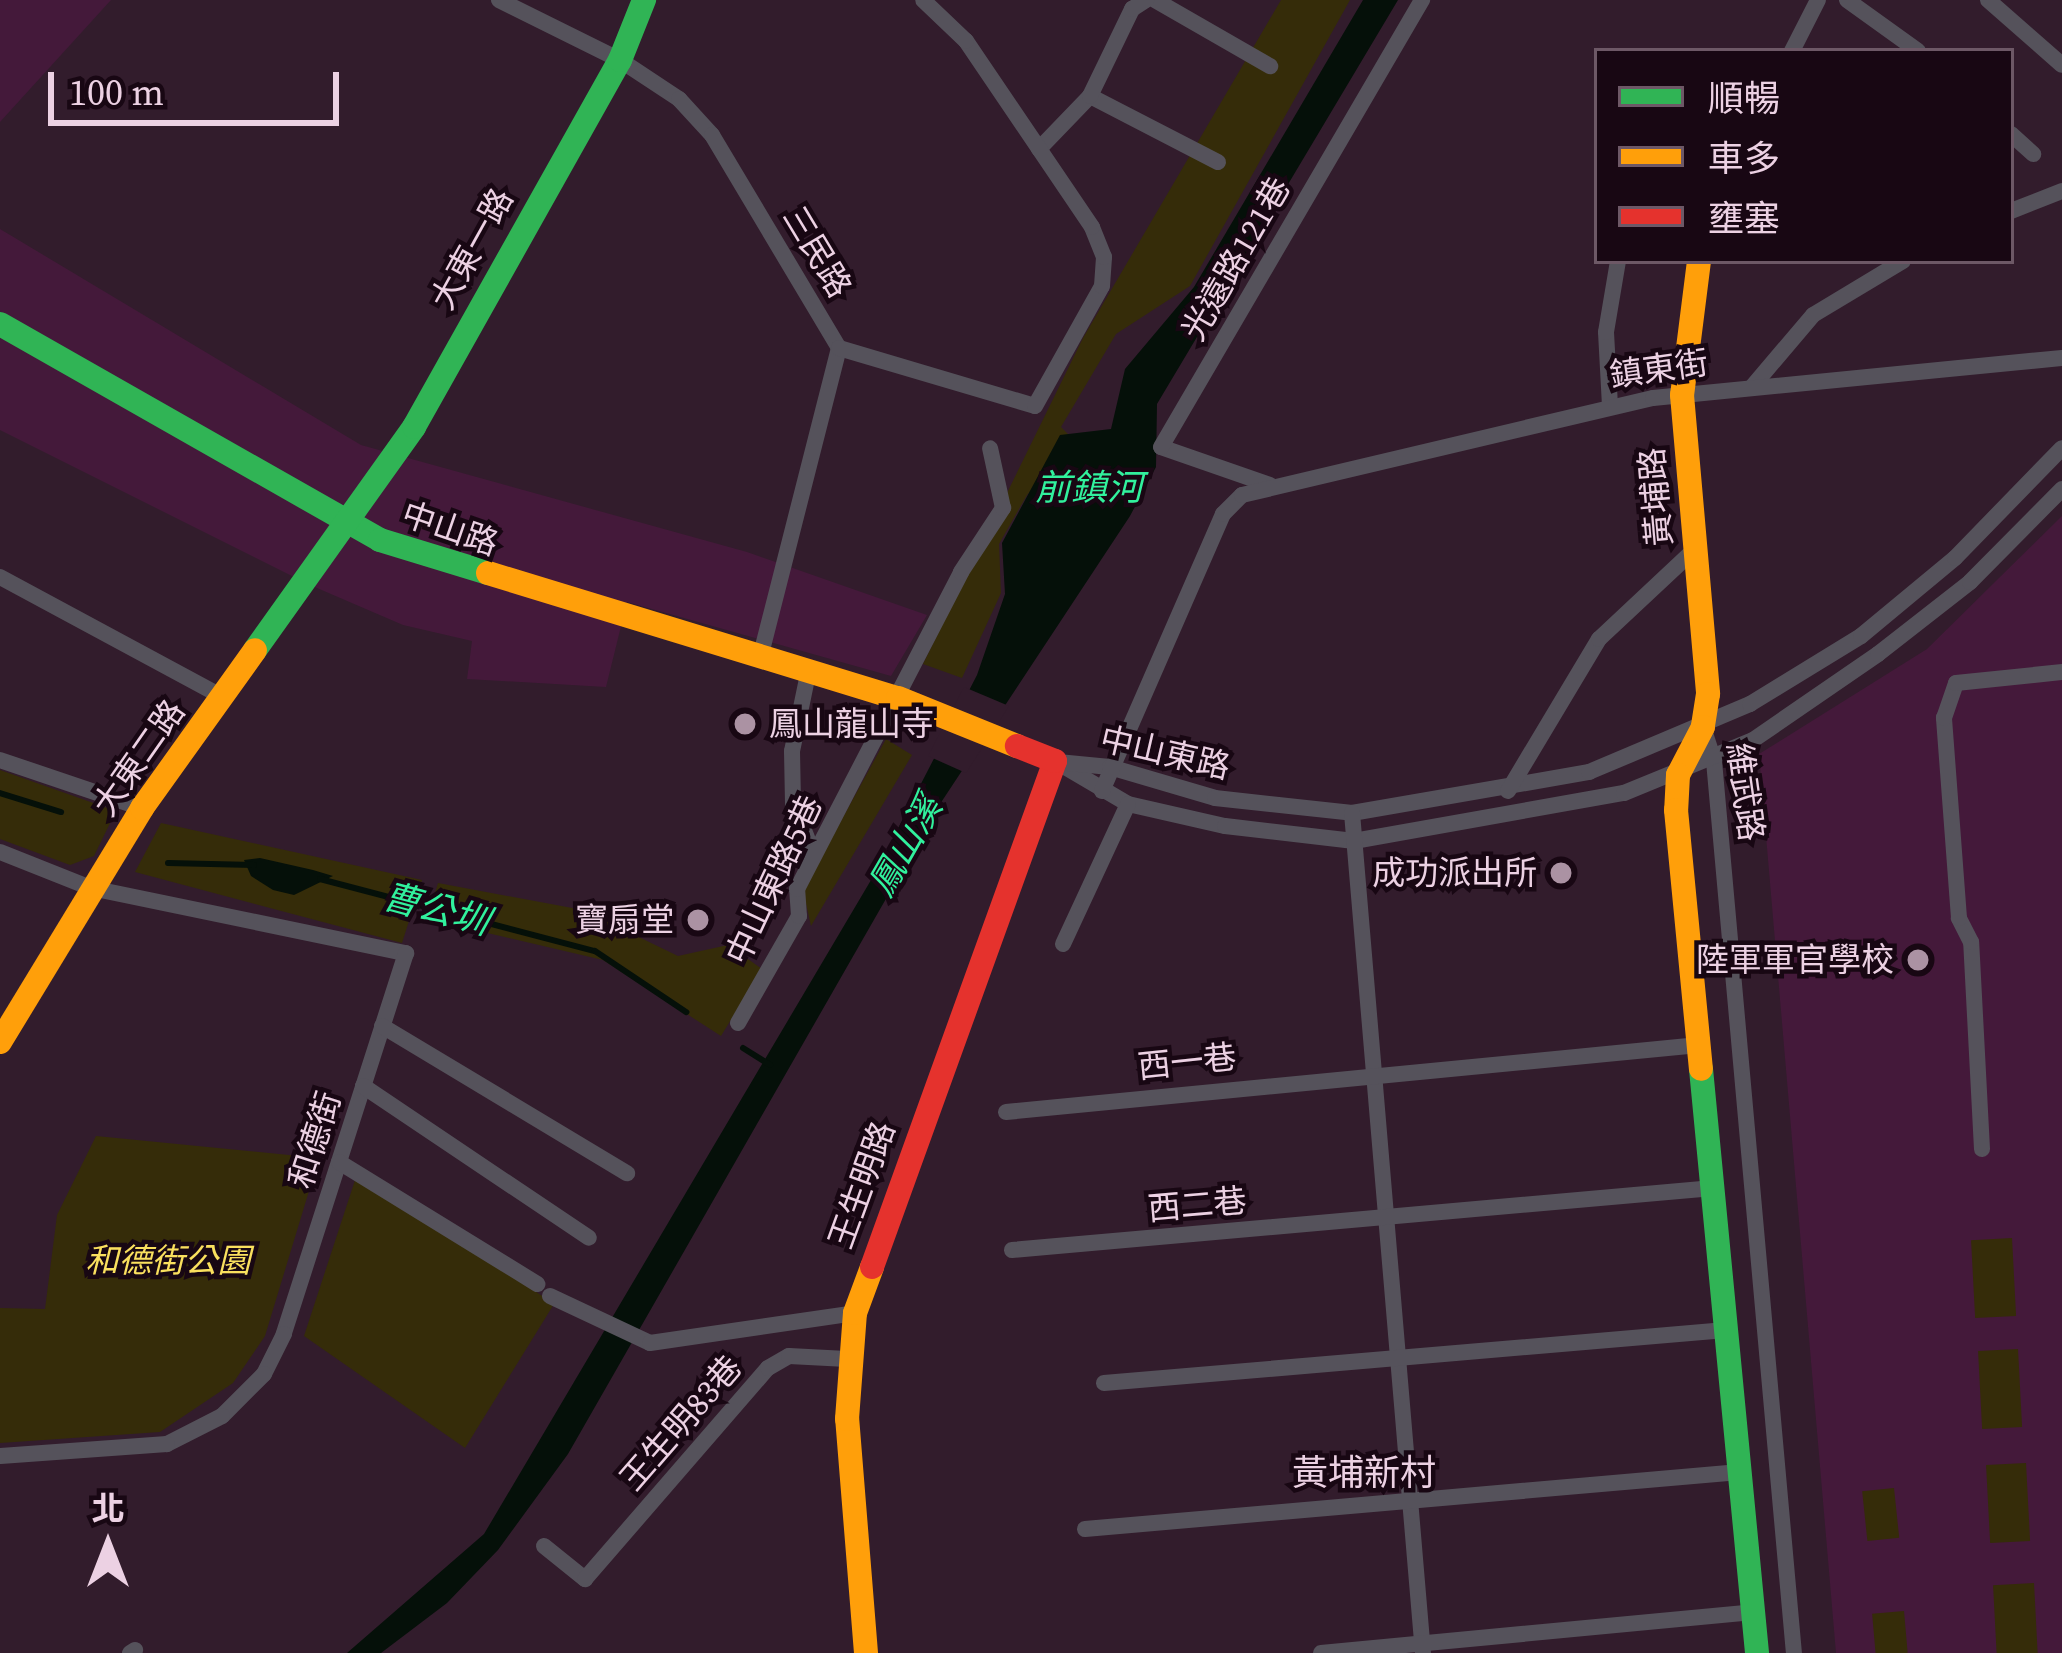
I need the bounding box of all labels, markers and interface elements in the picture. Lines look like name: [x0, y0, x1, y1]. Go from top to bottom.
scale bar: [54, 48, 345, 122]
legend: [1594, 48, 2014, 264]
text: 100 m: [69, 68, 164, 117]
text: 順暢: [1708, 74, 1780, 123]
text: 車多: [1708, 134, 1780, 183]
street label: 光遠路121巷: [1173, 171, 1299, 347]
street label: 大東一路: [423, 182, 521, 316]
text: 壅塞: [1708, 194, 1780, 243]
street label: 三民路: [775, 199, 859, 305]
street label: 鎮東街: [1607, 343, 1711, 395]
street label: 黃埔路: [1632, 446, 1680, 548]
water label: 前鎮河: [1035, 466, 1143, 510]
street label: 中山路: [397, 494, 503, 564]
street label: 大東二路: [85, 693, 193, 823]
place label: 鳳山龍山寺: [769, 704, 934, 744]
marker: 鳳山龍山寺: [732, 711, 758, 737]
street label: 中山東路: [1096, 719, 1234, 787]
street label: 維武路: [1719, 740, 1771, 844]
water label: 鳳山溪: [859, 788, 951, 904]
street label: 中山東路5巷: [718, 789, 830, 971]
place label: 成功派出所: [1372, 853, 1537, 893]
marker: 成功派出所: [1548, 860, 1574, 886]
water label: 曹公圳: [378, 874, 494, 944]
place label: 寶扇堂: [575, 900, 674, 940]
marker: 寶扇堂: [685, 907, 711, 933]
place label: 陸軍軍官學校: [1696, 940, 1894, 980]
marker: 陸軍軍官學校: [1905, 947, 1931, 973]
street label: 西一巷: [1136, 1037, 1238, 1087]
street label: 和德街: [281, 1087, 349, 1193]
street label: 王生明路: [821, 1116, 903, 1254]
street label: 西二巷: [1146, 1181, 1248, 1229]
park label: 和德街公園: [86, 1241, 250, 1281]
street label: 王生明83巷: [612, 1348, 750, 1498]
district label: 黃埔新村: [1292, 1451, 1436, 1495]
north arrow: [48, 1485, 168, 1605]
text: 北: [92, 1486, 125, 1531]

